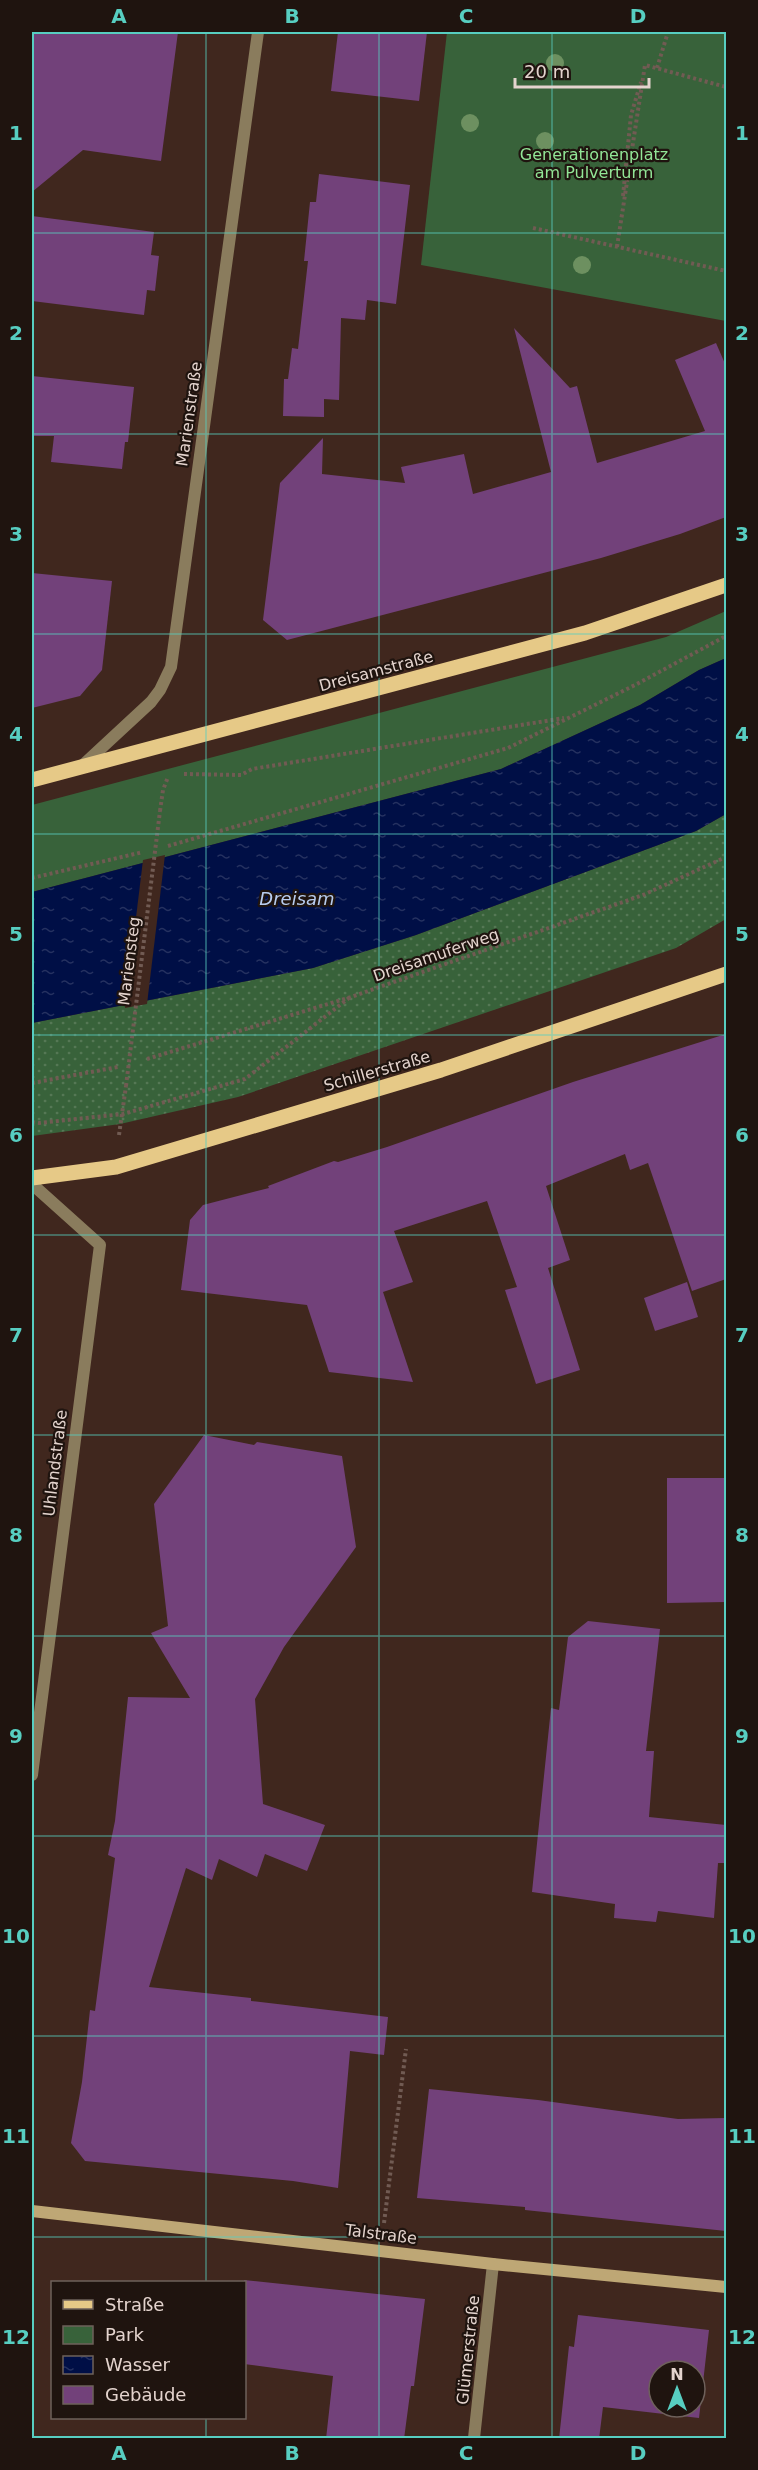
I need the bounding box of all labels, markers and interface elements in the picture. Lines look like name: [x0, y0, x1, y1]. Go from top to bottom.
text: A: [111, 4, 127, 28]
text: B: [284, 4, 300, 28]
text: C: [459, 4, 473, 28]
text: D: [630, 4, 646, 28]
scale bar: [515, 51, 648, 89]
text: 20 m: [524, 61, 570, 82]
text: 1: [9, 121, 23, 145]
text: 1: [735, 121, 749, 145]
park label: Generationenplatz am Pulverturm: [520, 145, 668, 182]
text: 2: [9, 321, 23, 345]
text: 2: [735, 321, 749, 345]
street label: Marienstraße: [172, 360, 206, 468]
text: 3: [9, 522, 23, 546]
text: 3: [735, 522, 749, 546]
street label: Dreisamstraße: [317, 647, 435, 695]
text: 4: [9, 722, 23, 746]
text: 4: [735, 722, 749, 746]
water label: Dreisam: [259, 888, 335, 909]
street label: Mariensteg: [114, 916, 144, 1006]
text: 5: [9, 922, 23, 946]
text: 5: [735, 922, 749, 946]
street label: Dreisamuferweg: [371, 925, 501, 985]
street label: Schillerstraße: [322, 1047, 432, 1095]
text: 6: [9, 1123, 23, 1147]
text: 6: [735, 1123, 749, 1147]
text: 7: [9, 1323, 23, 1347]
text: 7: [735, 1323, 749, 1347]
street label: Uhlandstraße: [39, 1409, 71, 1517]
text: 8: [9, 1523, 23, 1547]
text: 8: [735, 1523, 749, 1547]
text: 9: [9, 1724, 23, 1748]
text: 9: [735, 1724, 749, 1748]
text: 10: [2, 1924, 30, 1948]
text: 10: [728, 1924, 756, 1948]
text: 11: [2, 2124, 30, 2148]
text: 11: [728, 2124, 756, 2148]
street label: Talstraße: [343, 2220, 418, 2248]
legend: [51, 2281, 246, 2419]
text: Straße: [105, 2294, 164, 2315]
street label: Glümerstraße: [453, 2294, 483, 2406]
text: Park: [105, 2324, 144, 2345]
text: 12: [2, 2325, 30, 2349]
text: 12: [728, 2325, 756, 2349]
text: Wasser: [105, 2354, 171, 2375]
north arrow: [647, 2359, 707, 2419]
text: N: [670, 2365, 684, 2384]
text: Gebäude: [105, 2384, 186, 2405]
text: A: [111, 2441, 127, 2465]
text: B: [284, 2441, 300, 2465]
text: C: [459, 2441, 473, 2465]
text: D: [630, 2441, 646, 2465]

